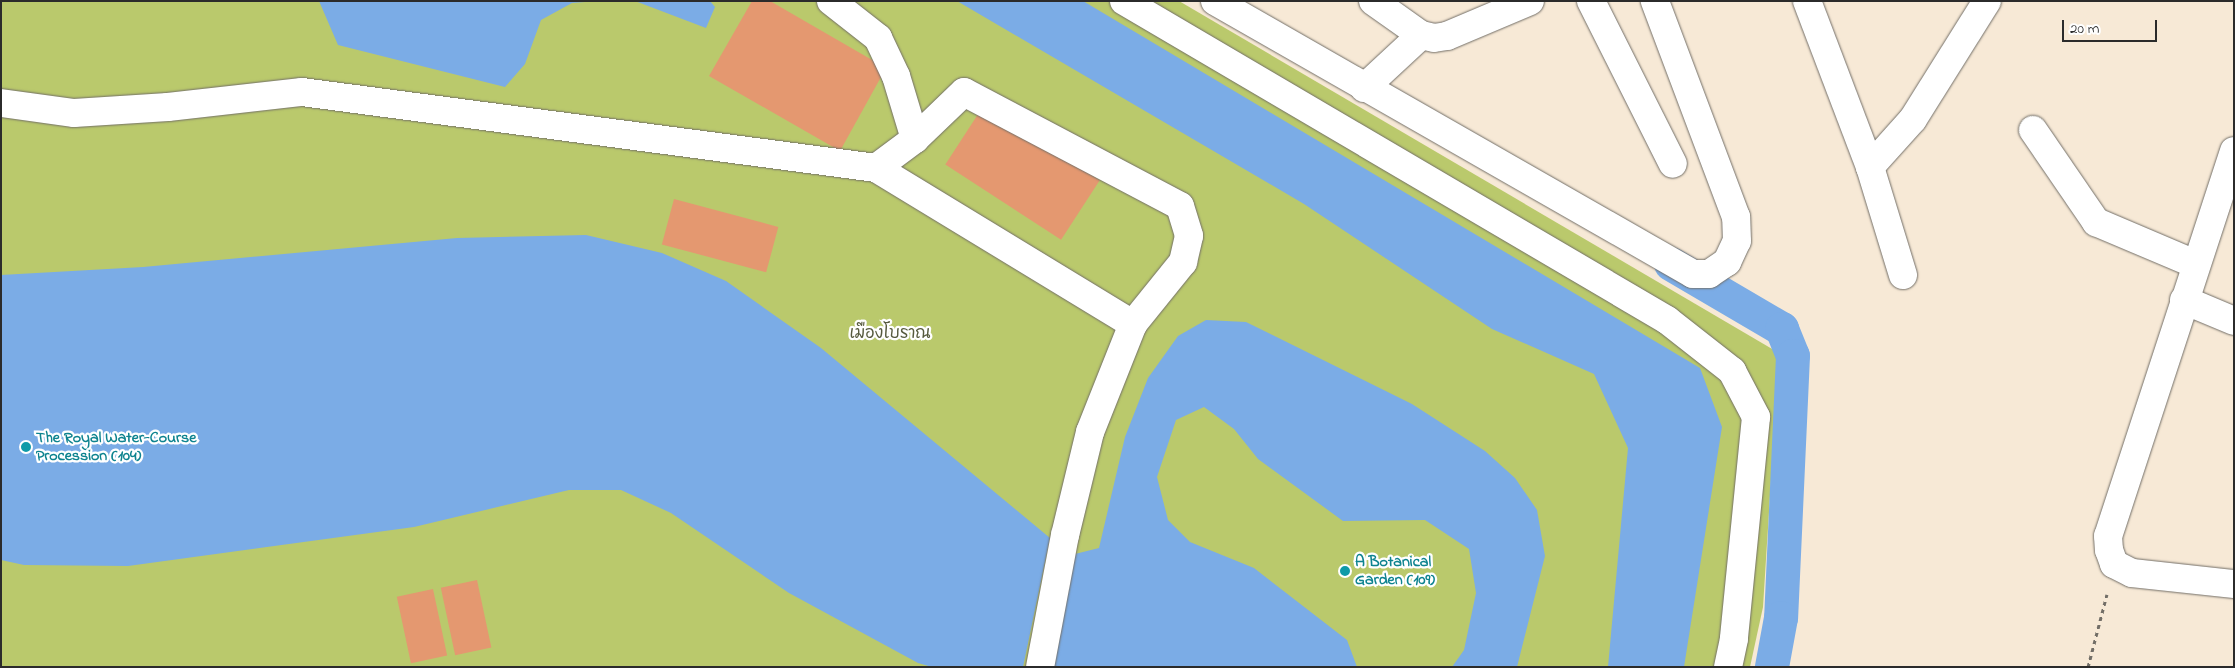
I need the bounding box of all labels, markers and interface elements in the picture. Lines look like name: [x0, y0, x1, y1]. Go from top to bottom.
scale bar: [2065, 10, 2160, 42]
text: 20 m: [2070, 18, 2099, 40]
park label: เมืองโบราณ: [849, 324, 931, 344]
place label: The Royal Water-Course Procession (104): [36, 428, 196, 466]
marker: The Royal Water-Course Procession (104): [20, 441, 32, 453]
place label: A Botanical Garden (109): [1355, 552, 1435, 590]
marker: A Botanical Garden (109): [1339, 565, 1351, 577]

